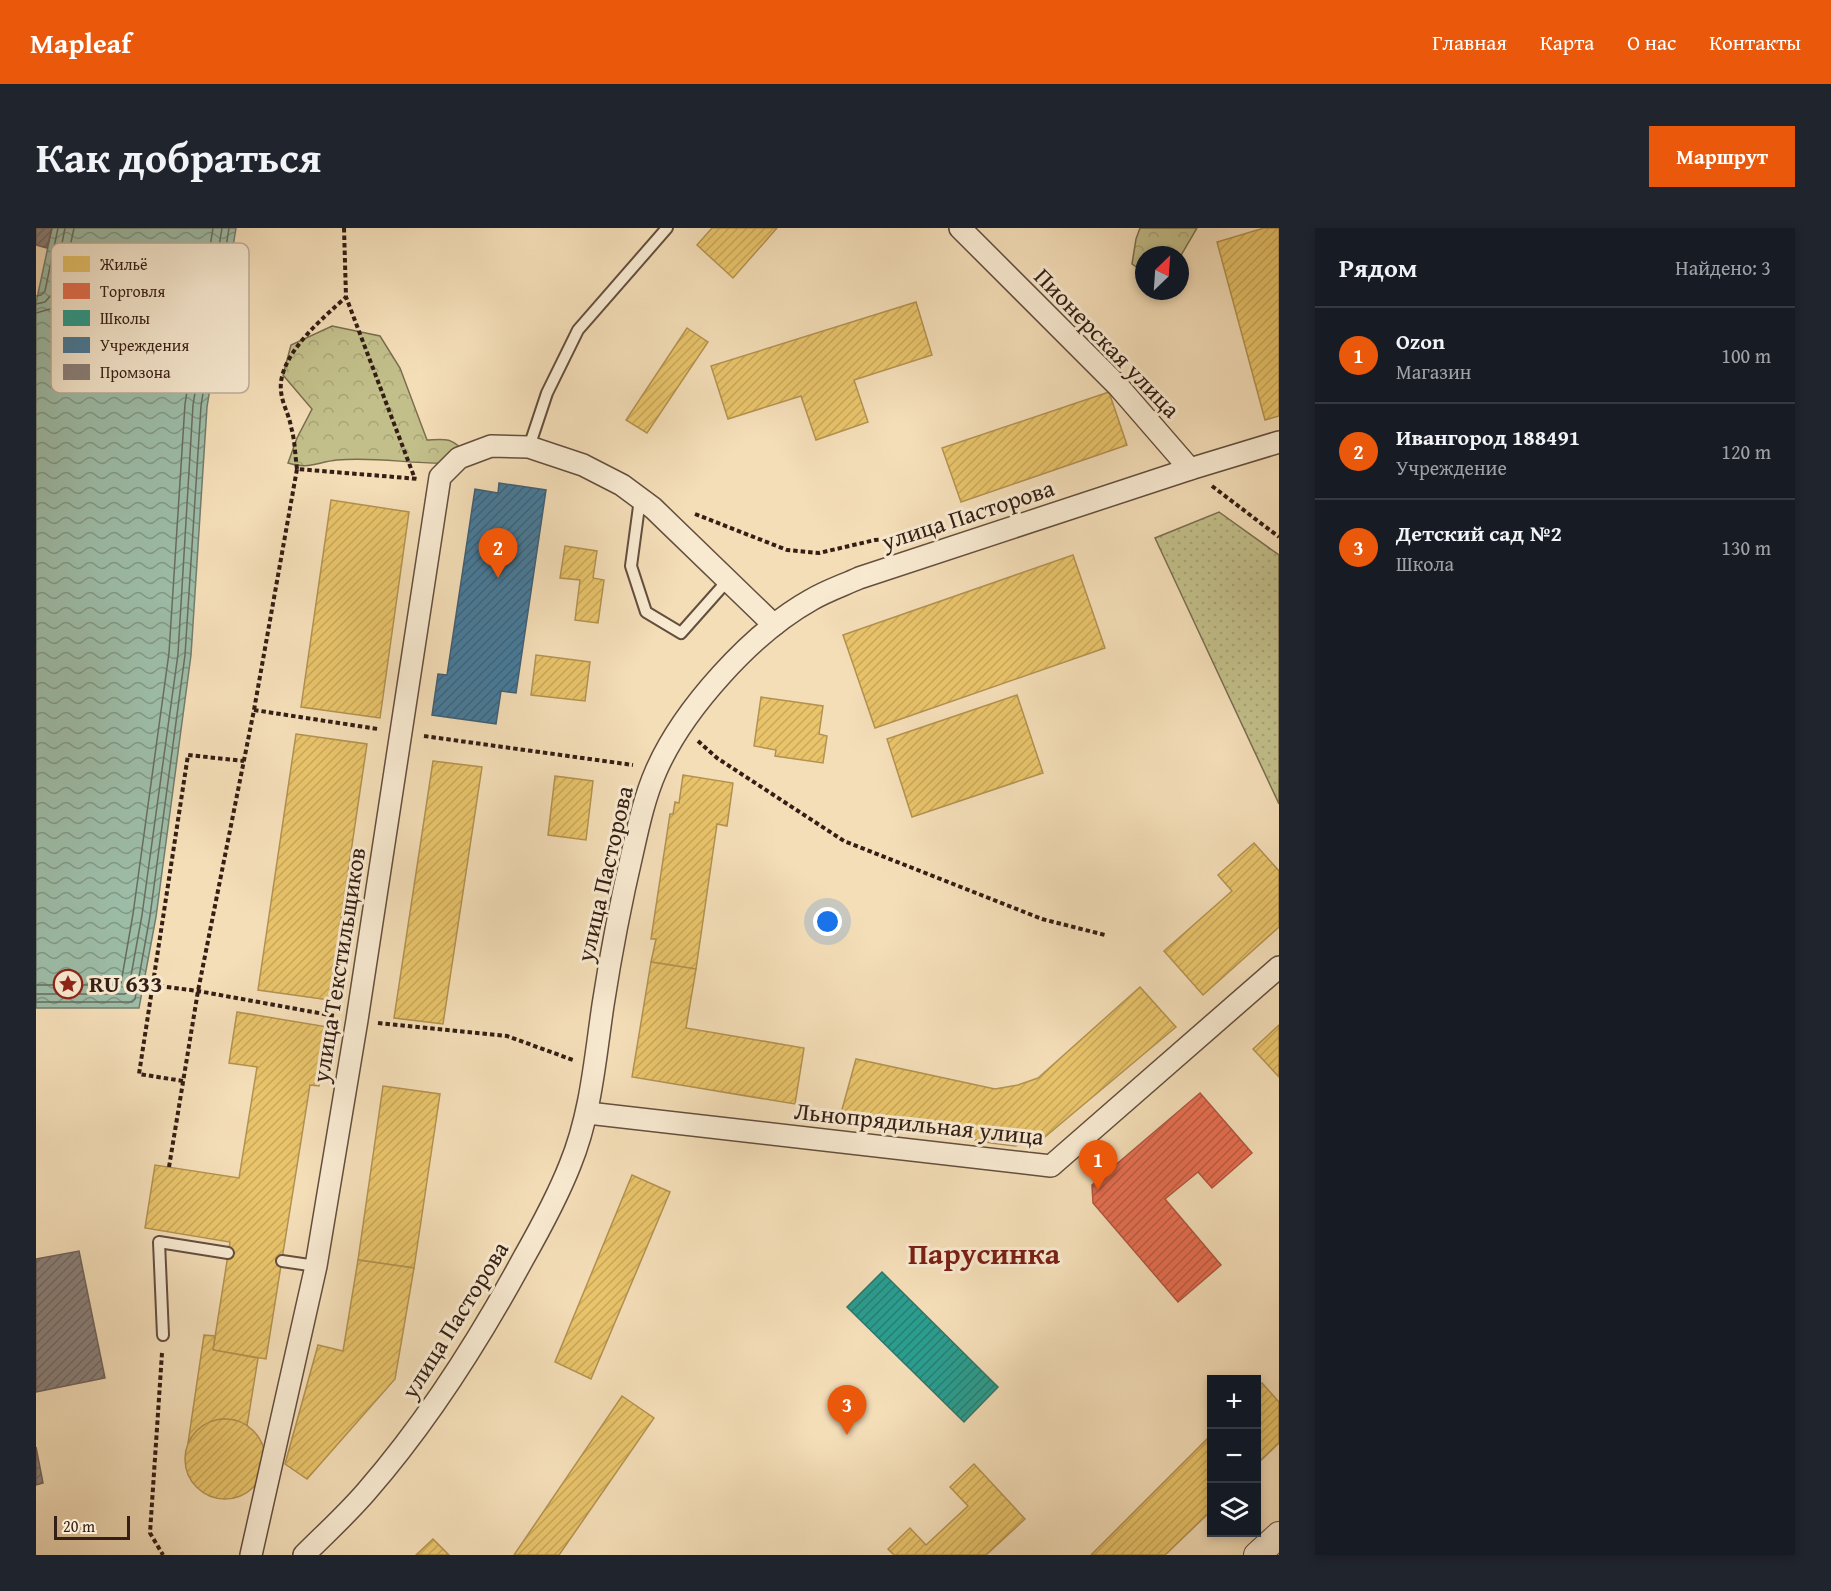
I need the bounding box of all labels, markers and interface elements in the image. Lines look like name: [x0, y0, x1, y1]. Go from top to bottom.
text: Mapleaf: [30, 22, 131, 63]
text: Главная: [1432, 27, 1507, 58]
text: Карта: [1540, 27, 1594, 58]
text: О нас: [1627, 27, 1676, 58]
text: Контакты: [1709, 27, 1801, 58]
text: Как добраться: [36, 126, 321, 187]
button: Маршрут: [1649, 126, 1795, 187]
legend: [51, 243, 249, 393]
north arrow: [1135, 246, 1189, 300]
text: Рядом: [1339, 248, 1417, 287]
text: Жильё: [99, 252, 148, 276]
text: Найдено: 3: [1675, 253, 1771, 282]
street label: Пионерская улица: [1026, 260, 1189, 426]
text: Торговля: [100, 279, 165, 303]
text: Школы: [100, 306, 150, 330]
text: Ozon: [1396, 325, 1445, 357]
text: Учреждения: [100, 333, 189, 357]
text: 1: [1353, 341, 1364, 370]
text: 100 m: [1721, 341, 1771, 370]
text: Магазин: [1396, 357, 1471, 386]
text: Промзона: [100, 360, 171, 384]
text: Ивангород 188491: [1396, 421, 1580, 453]
text: 2: [1353, 437, 1364, 466]
text: 120 m: [1721, 437, 1771, 466]
text: Учреждение: [1396, 453, 1507, 482]
street label: улица Пасторова: [876, 470, 1059, 559]
text: Детский сад №2: [1396, 517, 1562, 549]
pin: 2: [478, 528, 518, 578]
text: 3: [1353, 533, 1364, 562]
text: 130 m: [1721, 533, 1771, 562]
text: Школа: [1396, 549, 1454, 578]
street label: улица Пасторова: [567, 782, 642, 966]
street label: улица Текстильщиков: [302, 845, 374, 1086]
your location: [813, 907, 842, 936]
place label: RU 633: [89, 966, 163, 1001]
place icon: RU 633: [52, 968, 84, 1000]
street label: Льнопрядильная улица: [793, 1093, 1046, 1154]
pin: 1: [1078, 1140, 1118, 1190]
district label: Парусинка: [908, 1231, 1061, 1275]
street label: улица Пасторова: [392, 1234, 517, 1406]
map controls: [1207, 1375, 1261, 1537]
button: +: [1207, 1375, 1261, 1429]
pin: 3: [828, 1386, 866, 1435]
button: −: [1207, 1429, 1261, 1483]
button: layers: [1207, 1483, 1261, 1537]
scale bar: [54, 1513, 130, 1540]
text: 20 m: [63, 1514, 95, 1538]

